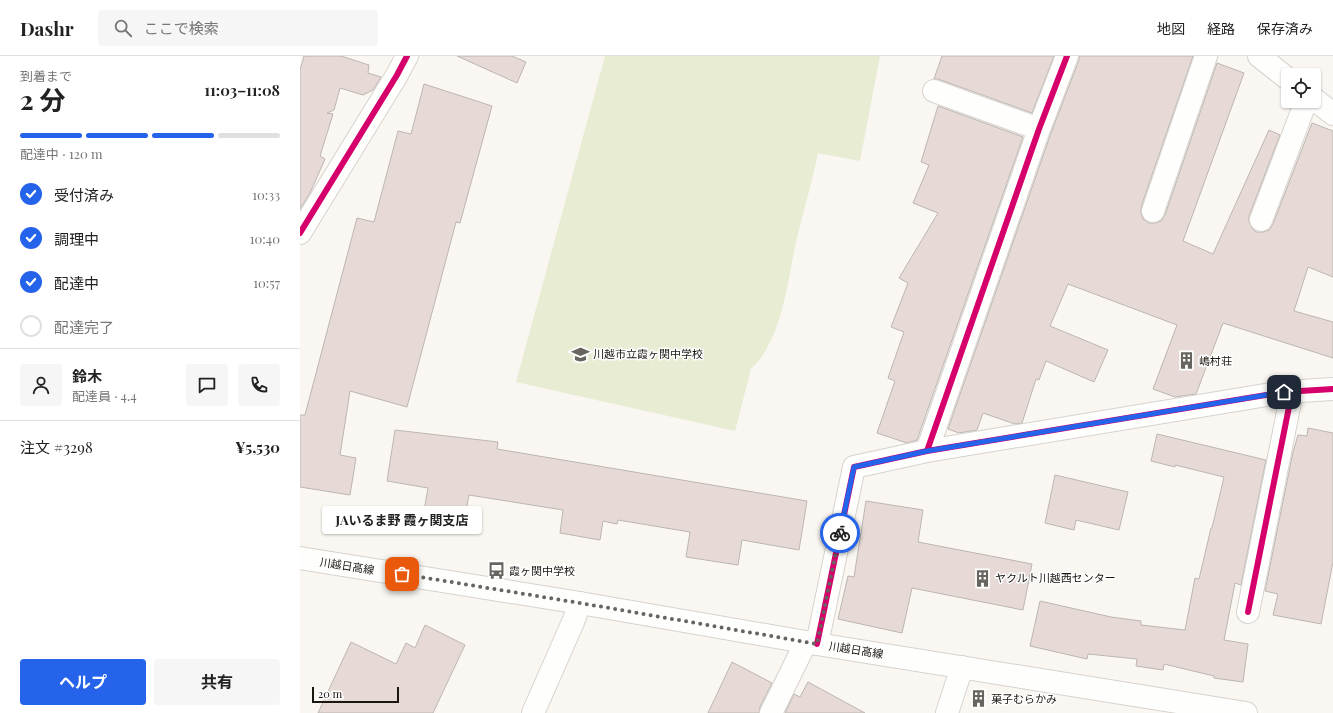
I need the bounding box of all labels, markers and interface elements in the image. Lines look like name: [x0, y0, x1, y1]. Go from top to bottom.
search box: [98, 10, 378, 46]
text: Dashr: [20, 15, 74, 41]
icon: search: [112, 17, 134, 39]
text: ここで検索: [144, 18, 219, 38]
text: 地図: [1157, 19, 1185, 38]
text: 経路: [1207, 19, 1235, 38]
text: 保存済み: [1257, 19, 1313, 38]
text: 到着まで: [20, 67, 72, 84]
map controls: [1281, 68, 1321, 108]
button: locate: [1281, 68, 1321, 108]
text: 11:03–11:08: [204, 80, 280, 100]
text: 2 分: [20, 82, 65, 117]
text: 配達中 · 120 m: [20, 145, 103, 162]
icon: check: [20, 183, 42, 205]
text: 受付済み: [54, 185, 114, 205]
text: 10:33: [252, 186, 280, 203]
icon: check: [20, 227, 42, 249]
text: 調理中: [54, 229, 99, 249]
text: 10:40: [250, 230, 280, 247]
icon: check: [20, 271, 42, 293]
text: 配達中: [54, 273, 99, 293]
text: 10:57: [253, 274, 280, 291]
text: 配達完了: [54, 317, 114, 337]
school or university icon: 川越市立霞ヶ関中学校: [570, 344, 590, 364]
place label: 川越市立霞ヶ関中学校: [593, 346, 703, 361]
building icon: 嶋村荘: [1176, 351, 1196, 371]
place label: 嶋村荘: [1199, 353, 1232, 368]
button: person: [20, 364, 62, 406]
button: chat: [186, 364, 228, 406]
button: phone: [238, 364, 280, 406]
text: 鈴木: [72, 366, 102, 386]
pin: [1267, 375, 1301, 409]
icon: home: [1273, 381, 1295, 403]
text: 配達員 · 4.4: [72, 387, 137, 404]
text: 注文 #3298: [20, 437, 93, 457]
text: ¥5,530: [235, 437, 280, 457]
callout: JAいるま野 霞ヶ関支店: [322, 506, 482, 534]
text: JAいるま野 霞ヶ関支店: [335, 511, 469, 528]
courier: [820, 513, 860, 553]
icon: bike: [829, 522, 851, 544]
street label: 川越日高線: [319, 554, 375, 577]
pin: [385, 557, 419, 591]
bus stop icon: 霞ヶ関中学校: [486, 561, 506, 581]
icon: bag: [391, 563, 413, 585]
place label: 霞ヶ関中学校: [509, 563, 575, 578]
building icon: ヤクルト川越西センター: [972, 568, 992, 588]
place label: ヤクルト川越西センター: [995, 570, 1116, 585]
street label: 川越日高線: [828, 638, 884, 661]
button: ヘルプ: [20, 659, 146, 705]
button: 共有: [154, 659, 280, 705]
scale bar: [312, 685, 399, 704]
text: 20 m: [318, 686, 342, 701]
building icon: 菓子むらかみ: [968, 689, 988, 709]
place label: 菓子むらかみ: [991, 691, 1057, 706]

